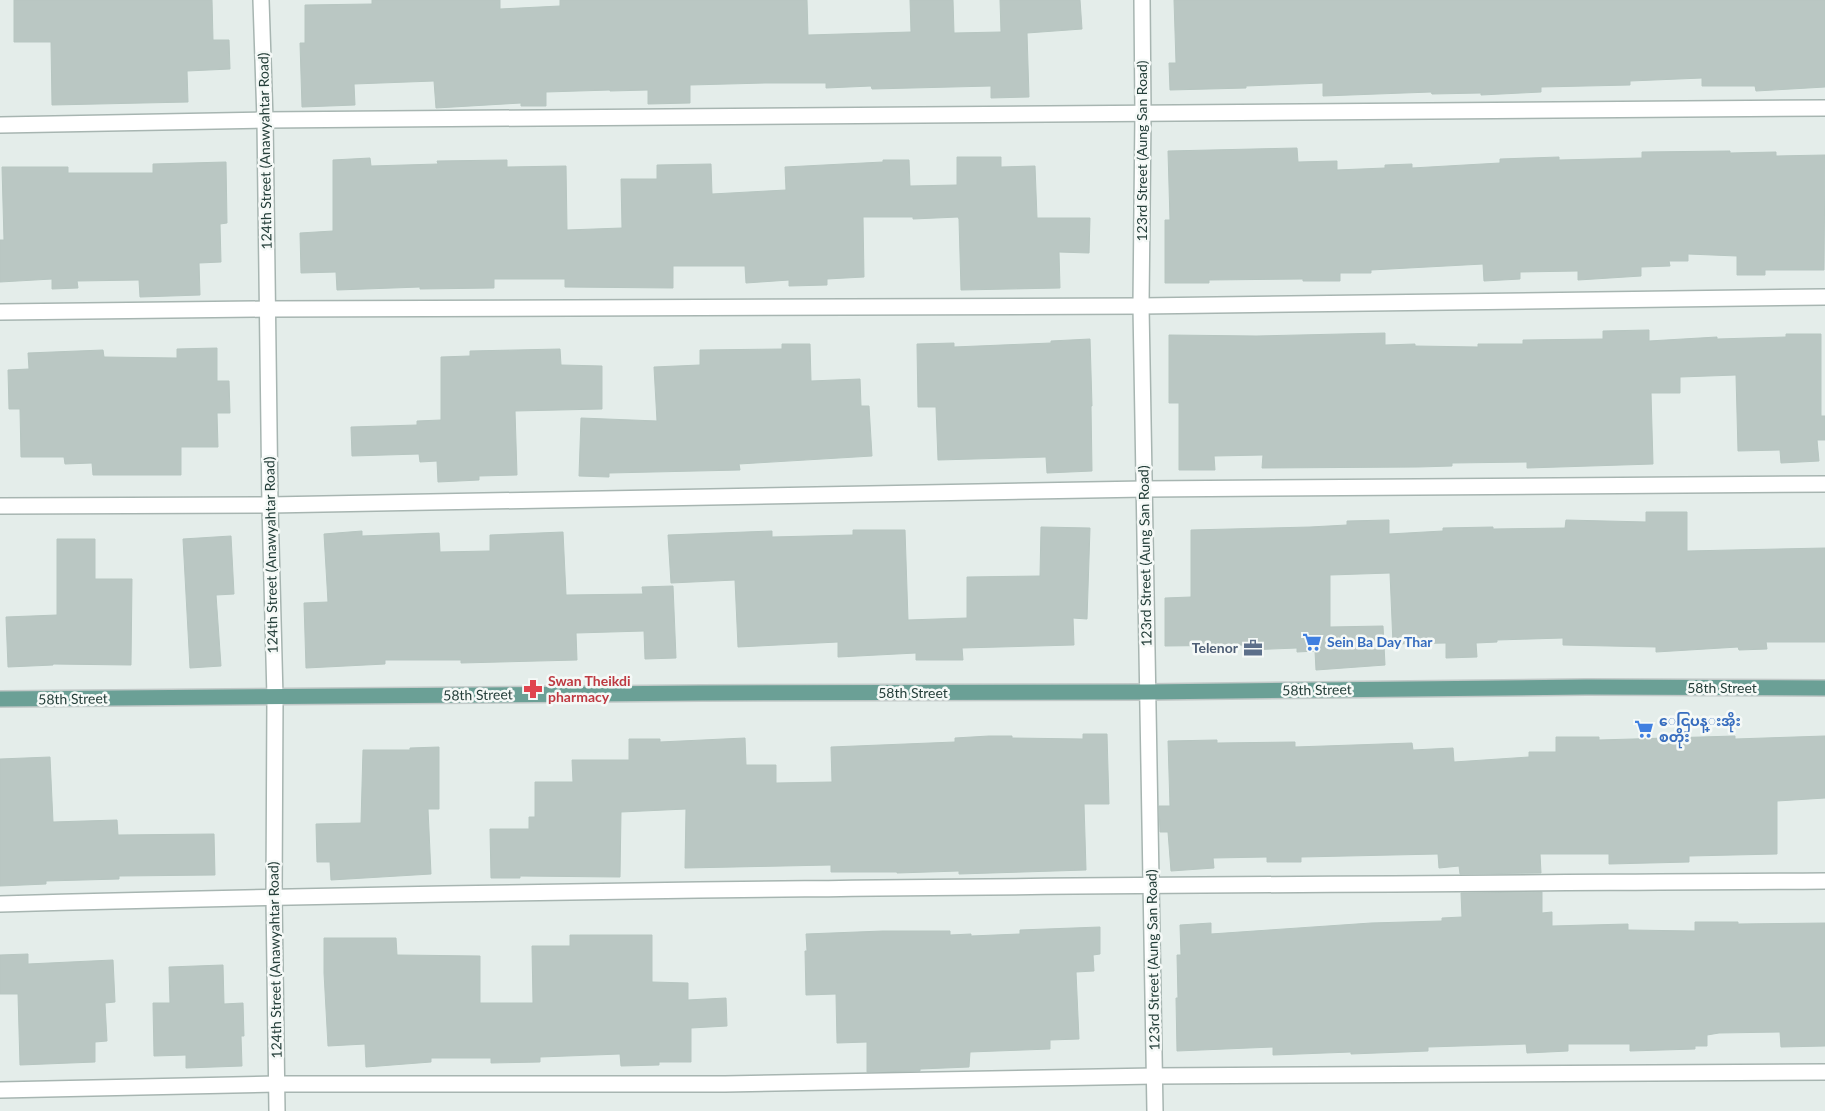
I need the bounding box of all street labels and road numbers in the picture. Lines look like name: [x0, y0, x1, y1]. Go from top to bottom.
street label: 124th Street (Anawyahtar Road): [254, 52, 275, 250]
street label: 123rd Street (Aung San Road): [1133, 60, 1150, 242]
street label: 124th Street (Anawyahtar Road): [260, 456, 281, 654]
street label: 123rd Street (Aung San Road): [1134, 465, 1155, 647]
street label: 58th Street: [1687, 679, 1757, 696]
street label: 58th Street: [1282, 680, 1352, 699]
street label: 58th Street: [878, 684, 948, 701]
street label: 58th Street: [443, 685, 513, 704]
street label: 58th Street: [38, 689, 108, 708]
street label: 124th Street (Anawyahtar Road): [264, 861, 285, 1059]
street label: 123rd Street (Aung San Road): [1142, 869, 1163, 1051]

